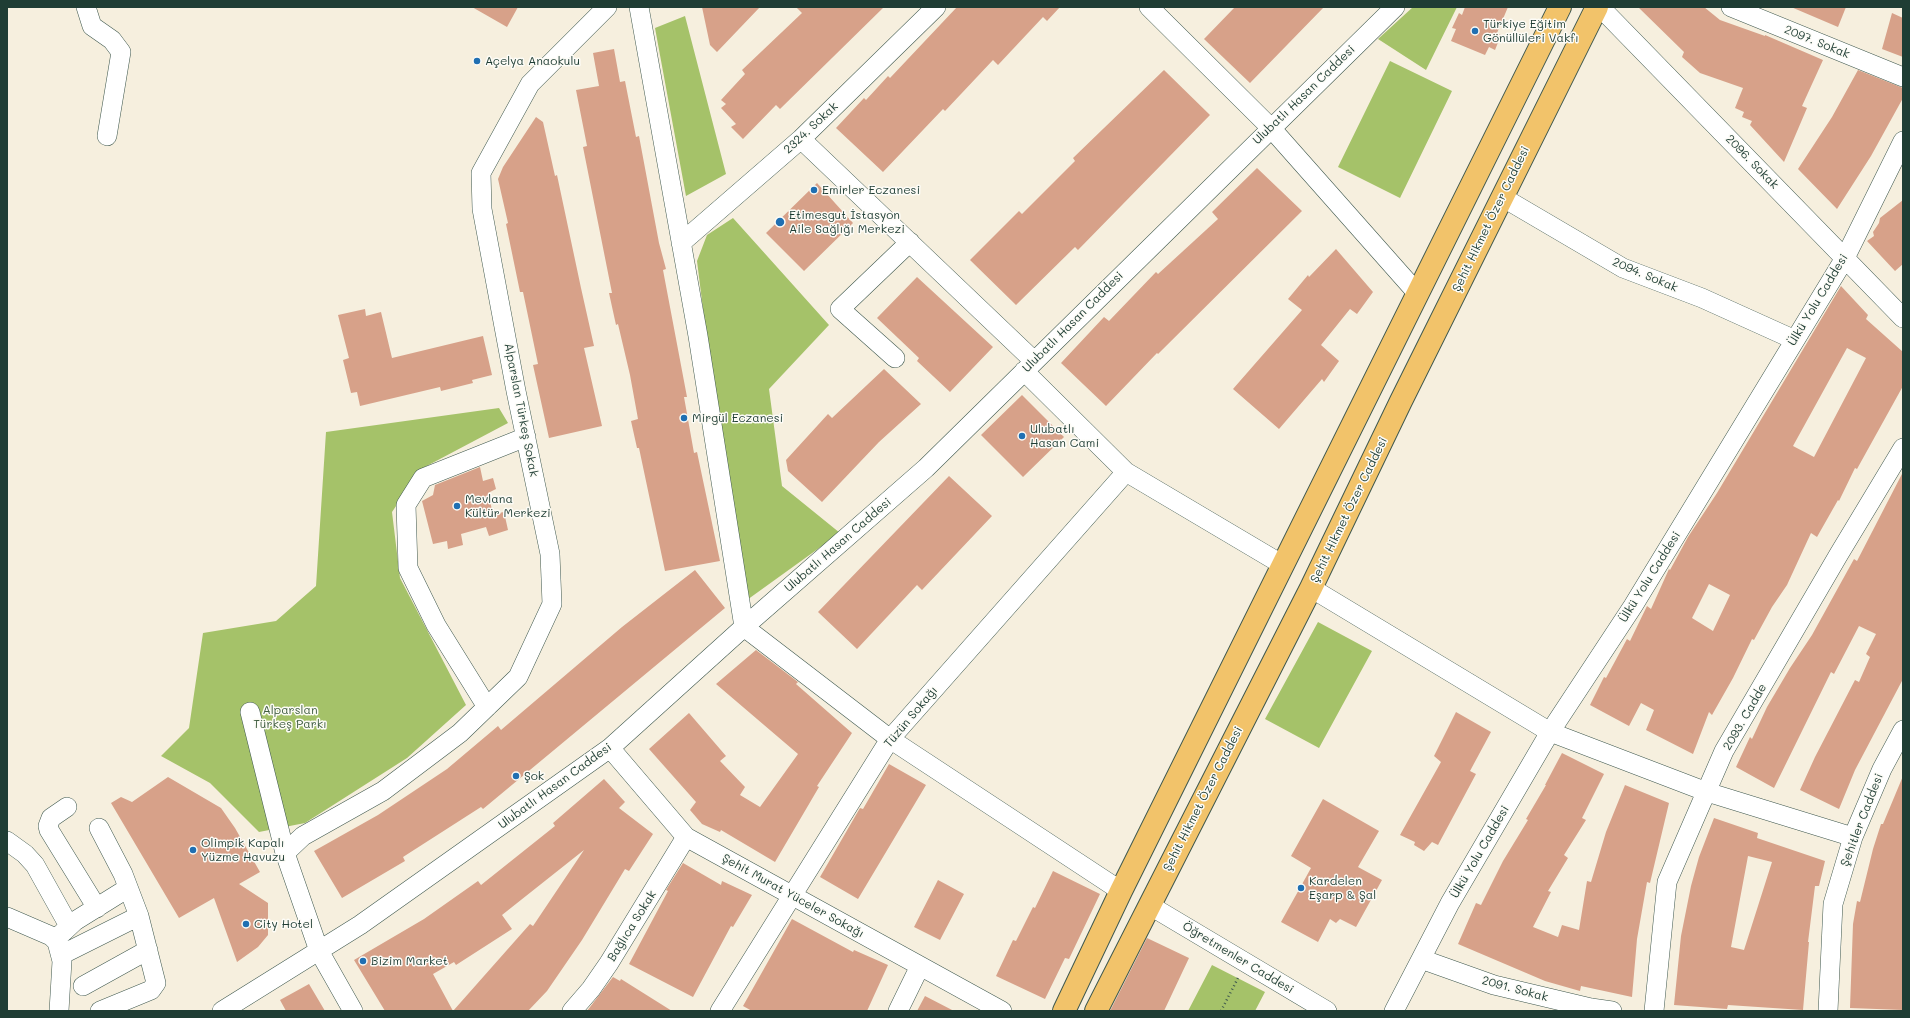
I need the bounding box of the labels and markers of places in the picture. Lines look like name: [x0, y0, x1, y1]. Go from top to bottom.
place label: Türkiye Eğitim Gönüllüleri Vakfı: [1483, 17, 1579, 45]
marker: Türkiye Eğitim Gönüllüleri Vakfı: [1470, 26, 1480, 36]
place label: Açelya Anaokulu: [485, 54, 580, 68]
marker: Açelya Anaokulu: [472, 56, 482, 66]
place label: Emirler Eczanesi: [822, 183, 920, 197]
marker: Emirler Eczanesi: [809, 185, 819, 195]
place label: Etimesgut İstasyon Aile Sağlığı Merkezi: [789, 208, 905, 236]
marker: Etimesgut İstasyon Aile Sağlığı Merkezi: [774, 216, 786, 228]
place label: Mirgül Eczanesi: [692, 411, 783, 425]
marker: Mirgül Eczanesi: [679, 413, 689, 423]
place label: Ulubatlı Hasan Cami: [1030, 422, 1099, 450]
marker: Ulubatlı Hasan Cami: [1017, 431, 1027, 441]
place label: Mevlana Kültür Merkezi: [465, 492, 551, 520]
marker: Mevlana Kültür Merkezi: [452, 501, 462, 511]
place label: Şok: [524, 769, 544, 783]
marker: Şok: [511, 771, 521, 781]
place label: Olimpik Kapalı Yüzme Havuzu: [201, 836, 285, 864]
marker: Olimpik Kapalı Yüzme Havuzu: [188, 845, 198, 855]
place label: Kardelen Eşarp & Şal: [1309, 874, 1376, 902]
marker: Kardelen Eşarp & Şal: [1296, 883, 1306, 893]
place label: City Hotel: [254, 917, 313, 931]
marker: City Hotel: [241, 919, 251, 929]
place label: Bizim Market: [371, 954, 448, 968]
marker: Bizim Market: [358, 956, 368, 966]

